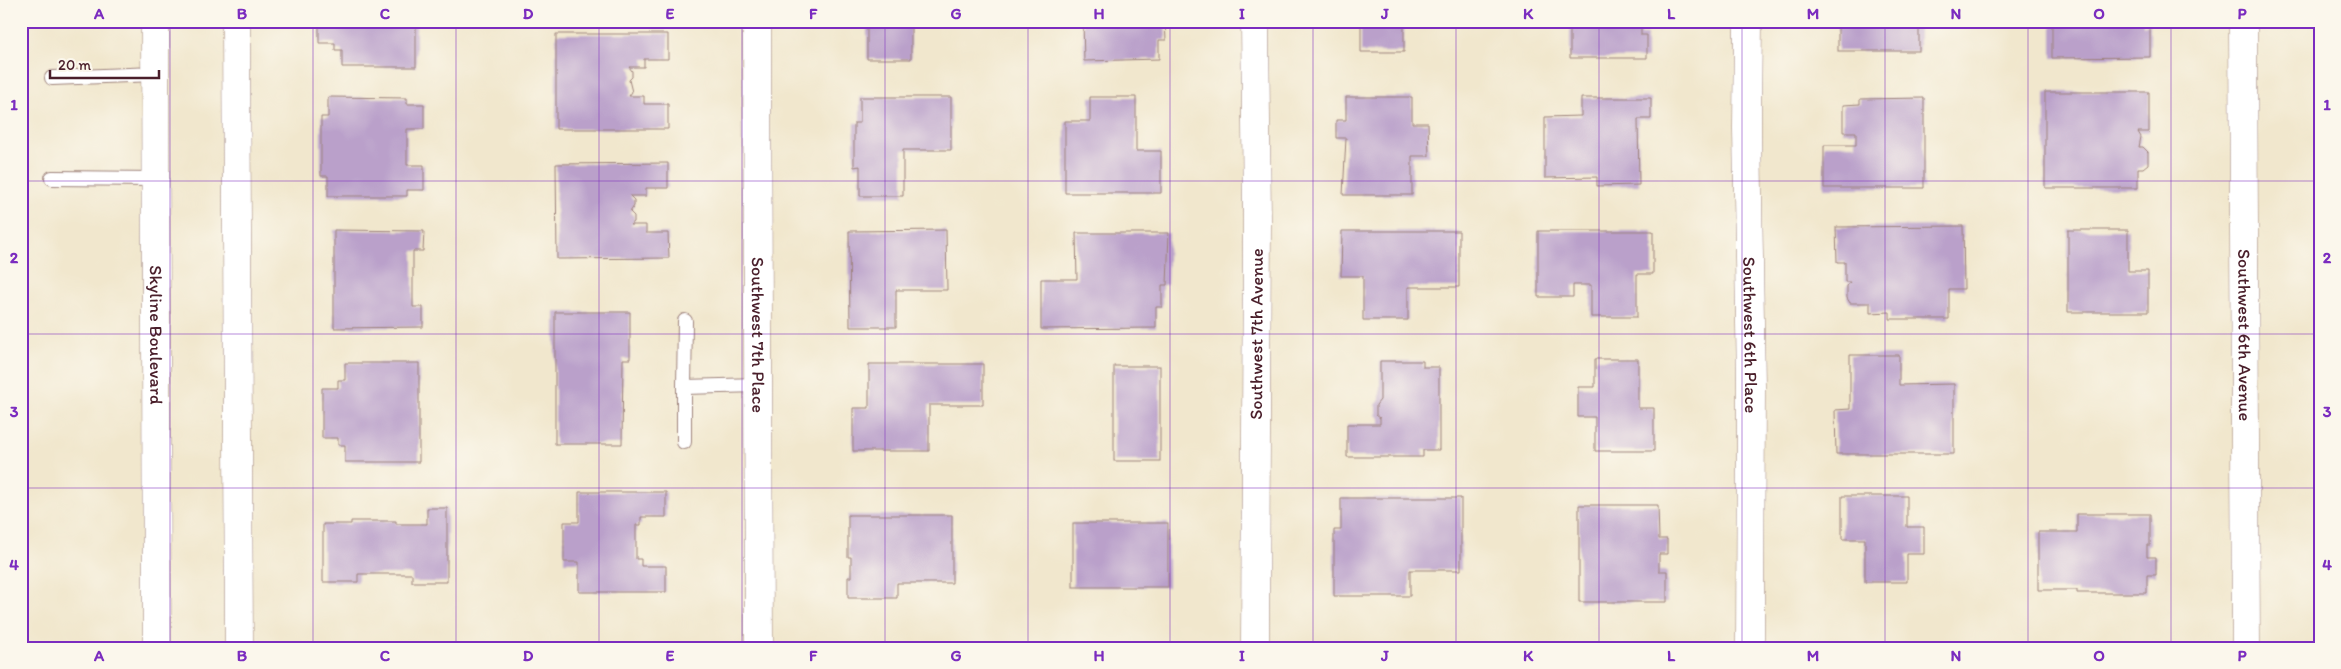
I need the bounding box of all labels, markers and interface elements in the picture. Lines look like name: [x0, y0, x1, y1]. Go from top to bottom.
text: A: [93, 4, 105, 23]
text: B: [237, 4, 248, 23]
text: C: [380, 4, 391, 23]
text: D: [523, 4, 534, 23]
text: E: [666, 4, 675, 23]
text: F: [809, 4, 818, 23]
text: G: [950, 4, 962, 23]
text: H: [1093, 4, 1105, 23]
text: I: [1239, 4, 1245, 23]
text: J: [1380, 4, 1389, 23]
text: K: [1523, 4, 1534, 23]
text: L: [1667, 4, 1676, 23]
text: M: [1807, 4, 1819, 23]
text: N: [1951, 4, 1961, 23]
text: O: [2093, 4, 2105, 23]
text: P: [2237, 4, 2247, 23]
scale bar: [50, 48, 159, 80]
text: 20 m: [58, 56, 92, 74]
text: 1: [10, 95, 18, 114]
text: 1: [2323, 95, 2331, 114]
text: 2: [10, 248, 19, 267]
street label: Southwest 7th Avenue: [1245, 248, 1268, 420]
text: 2: [2323, 248, 2332, 267]
street label: Southwest 6th Avenue: [2233, 249, 2256, 421]
street label: Southwest 6th Place: [1738, 256, 1762, 413]
street label: Southwest 7th Place: [747, 257, 769, 413]
street label: Skyline Boulevard: [145, 265, 167, 405]
text: 3: [10, 402, 19, 421]
text: 3: [2323, 402, 2332, 421]
text: 4: [9, 555, 19, 574]
text: 4: [2322, 555, 2332, 574]
text: A: [93, 646, 105, 665]
text: B: [237, 646, 248, 665]
text: C: [380, 646, 391, 665]
text: D: [523, 646, 534, 665]
text: E: [666, 646, 675, 665]
text: F: [809, 646, 818, 665]
text: G: [950, 646, 962, 665]
text: H: [1093, 646, 1105, 665]
text: I: [1239, 646, 1245, 665]
text: J: [1380, 646, 1389, 665]
text: K: [1523, 646, 1534, 665]
text: L: [1667, 646, 1676, 665]
text: M: [1807, 646, 1819, 665]
text: N: [1951, 646, 1961, 665]
text: O: [2093, 646, 2105, 665]
text: P: [2237, 646, 2247, 665]

